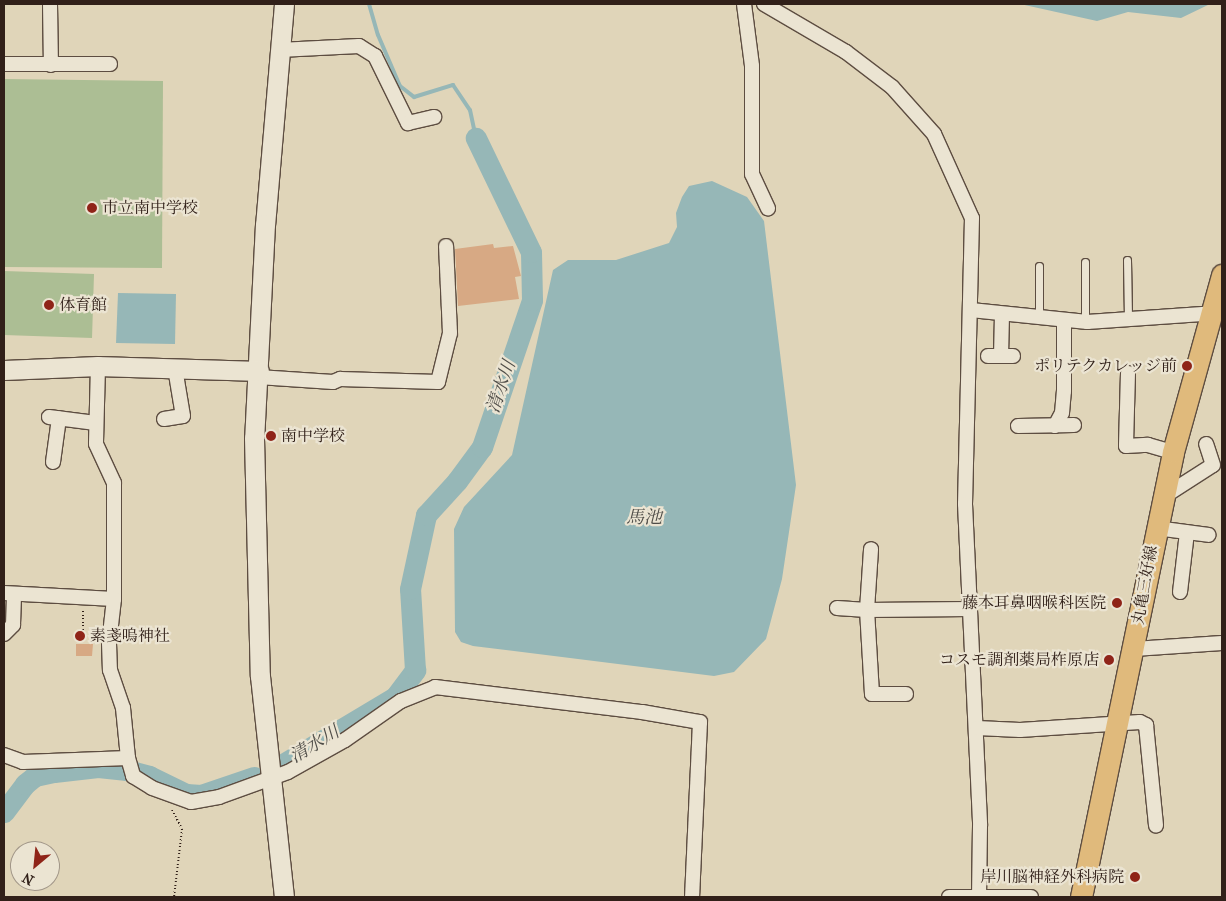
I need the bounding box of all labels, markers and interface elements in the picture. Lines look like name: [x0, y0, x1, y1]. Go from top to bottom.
place label: 市立南中学校: [102, 198, 198, 218]
marker: 市立南中学校: [86, 202, 98, 214]
place label: 体育館: [59, 295, 107, 315]
marker: 体育館: [43, 299, 55, 311]
place label: ポリテクカレッジ前: [1033, 356, 1177, 376]
water label: 清水川: [483, 358, 521, 416]
marker: ポリテクカレッジ前: [1181, 360, 1193, 372]
place label: 南中学校: [281, 426, 345, 446]
marker: 南中学校: [265, 430, 277, 442]
water label: 馬池: [626, 507, 662, 529]
street label: 丸亀三好線: [1129, 544, 1161, 626]
place label: 藤本耳鼻咽喉科医院: [962, 593, 1106, 613]
marker: 藤本耳鼻咽喉科医院: [1110, 596, 1124, 610]
place label: 素戔嗚神社: [90, 626, 170, 646]
marker: 素戔嗚神社: [74, 630, 86, 642]
place label: コスモ調剤薬局柞原店: [939, 650, 1099, 670]
marker: コスモ調剤薬局柞原店: [1103, 654, 1115, 666]
water label: 清水川: [286, 722, 344, 768]
north arrow: [10, 841, 60, 891]
place label: 岸川脳神経外科病院: [980, 867, 1124, 887]
text: N: [20, 869, 37, 889]
marker: 岸川脳神経外科病院: [1128, 870, 1142, 884]

